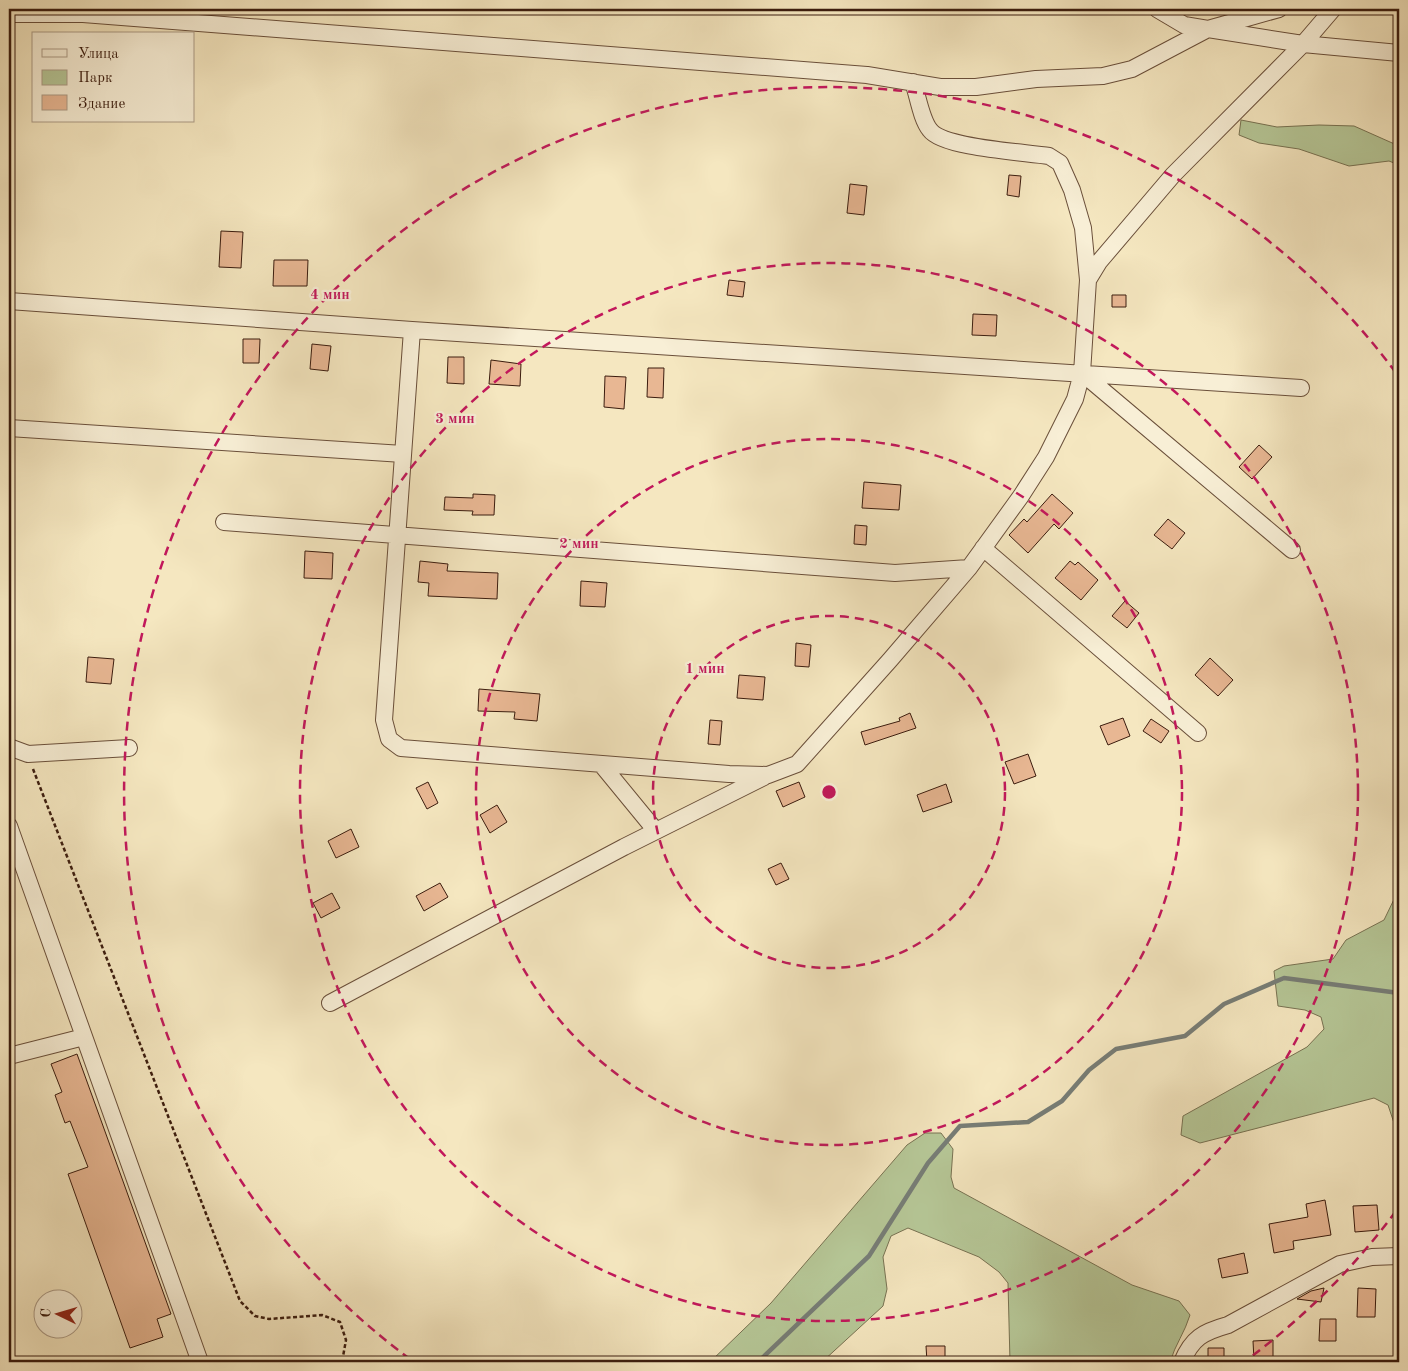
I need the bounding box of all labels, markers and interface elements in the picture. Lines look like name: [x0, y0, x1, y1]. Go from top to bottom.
legend: [32, 32, 195, 122]
text: Улица: [78, 47, 119, 62]
text: Парк: [78, 71, 113, 86]
text: Здание: [78, 97, 125, 112]
text: 4 мин: [310, 288, 350, 303]
text: 3 мин: [435, 412, 475, 427]
text: 2 мин: [559, 537, 599, 552]
text: 1 мин: [685, 662, 725, 677]
centre of rings: [820, 783, 838, 801]
north arrow: [32, 1288, 82, 1338]
text: С: [39, 1308, 53, 1318]

